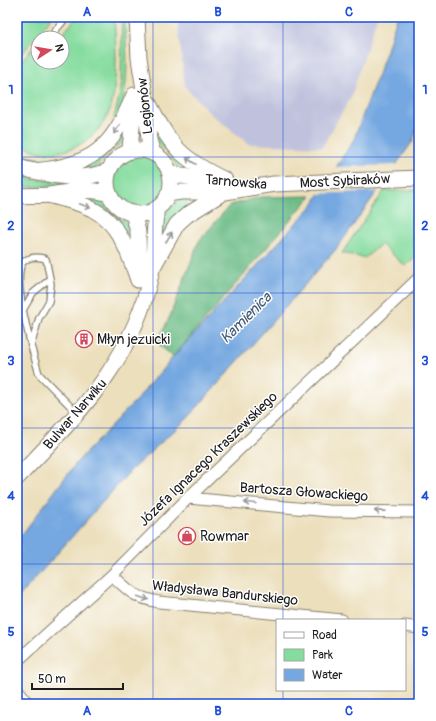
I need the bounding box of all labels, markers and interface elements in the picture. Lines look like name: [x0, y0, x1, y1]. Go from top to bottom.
text: A: [83, 4, 92, 20]
text: B: [214, 4, 222, 20]
text: C: [345, 4, 353, 20]
north arrow: [30, 30, 70, 70]
text: N: [52, 43, 67, 54]
street label: Legionów: [134, 76, 156, 135]
text: 1: [8, 82, 14, 98]
text: 1: [422, 82, 428, 98]
one-way arrow: [113, 124, 121, 135]
one-way arrow: [185, 156, 197, 164]
street label: Most Sybiraków: [299, 170, 391, 192]
street label: Tarnowska: [204, 171, 268, 193]
one-way arrow: [79, 202, 91, 210]
text: 2: [7, 218, 15, 234]
text: 2: [421, 218, 429, 234]
one-way arrow: [166, 231, 174, 243]
water label: Kamienica: [216, 288, 276, 348]
building icon: Młyn jezuicki: [74, 329, 94, 349]
place label: Młyn jezuicki: [97, 331, 170, 348]
text: 3: [7, 353, 15, 369]
text: 3: [421, 353, 429, 369]
street label: Bulwar Narwiku: [40, 375, 110, 453]
street label: Józefa Ignacego Kraszewskiego: [135, 388, 281, 530]
street label: Bartosza Głowackiego: [239, 479, 369, 505]
text: 4: [7, 488, 15, 504]
text: 4: [421, 488, 429, 504]
one-way arrow: [244, 500, 257, 507]
one-way arrow: [374, 508, 387, 515]
shop icon: Rowmar: [177, 526, 197, 546]
place label: Rowmar: [200, 528, 249, 545]
street label: Władysława Bandurskiego: [151, 577, 299, 609]
one-way arrow: [137, 595, 150, 602]
legend: [276, 619, 406, 691]
text: 5: [7, 624, 15, 640]
text: 5: [421, 624, 429, 640]
text: Road: [312, 628, 337, 643]
text: Park: [312, 648, 333, 663]
scale bar: [32, 665, 123, 691]
text: Water: [312, 668, 343, 683]
text: 50 m: [38, 672, 66, 687]
text: A: [83, 703, 92, 719]
text: B: [214, 703, 222, 719]
text: C: [345, 703, 353, 719]

